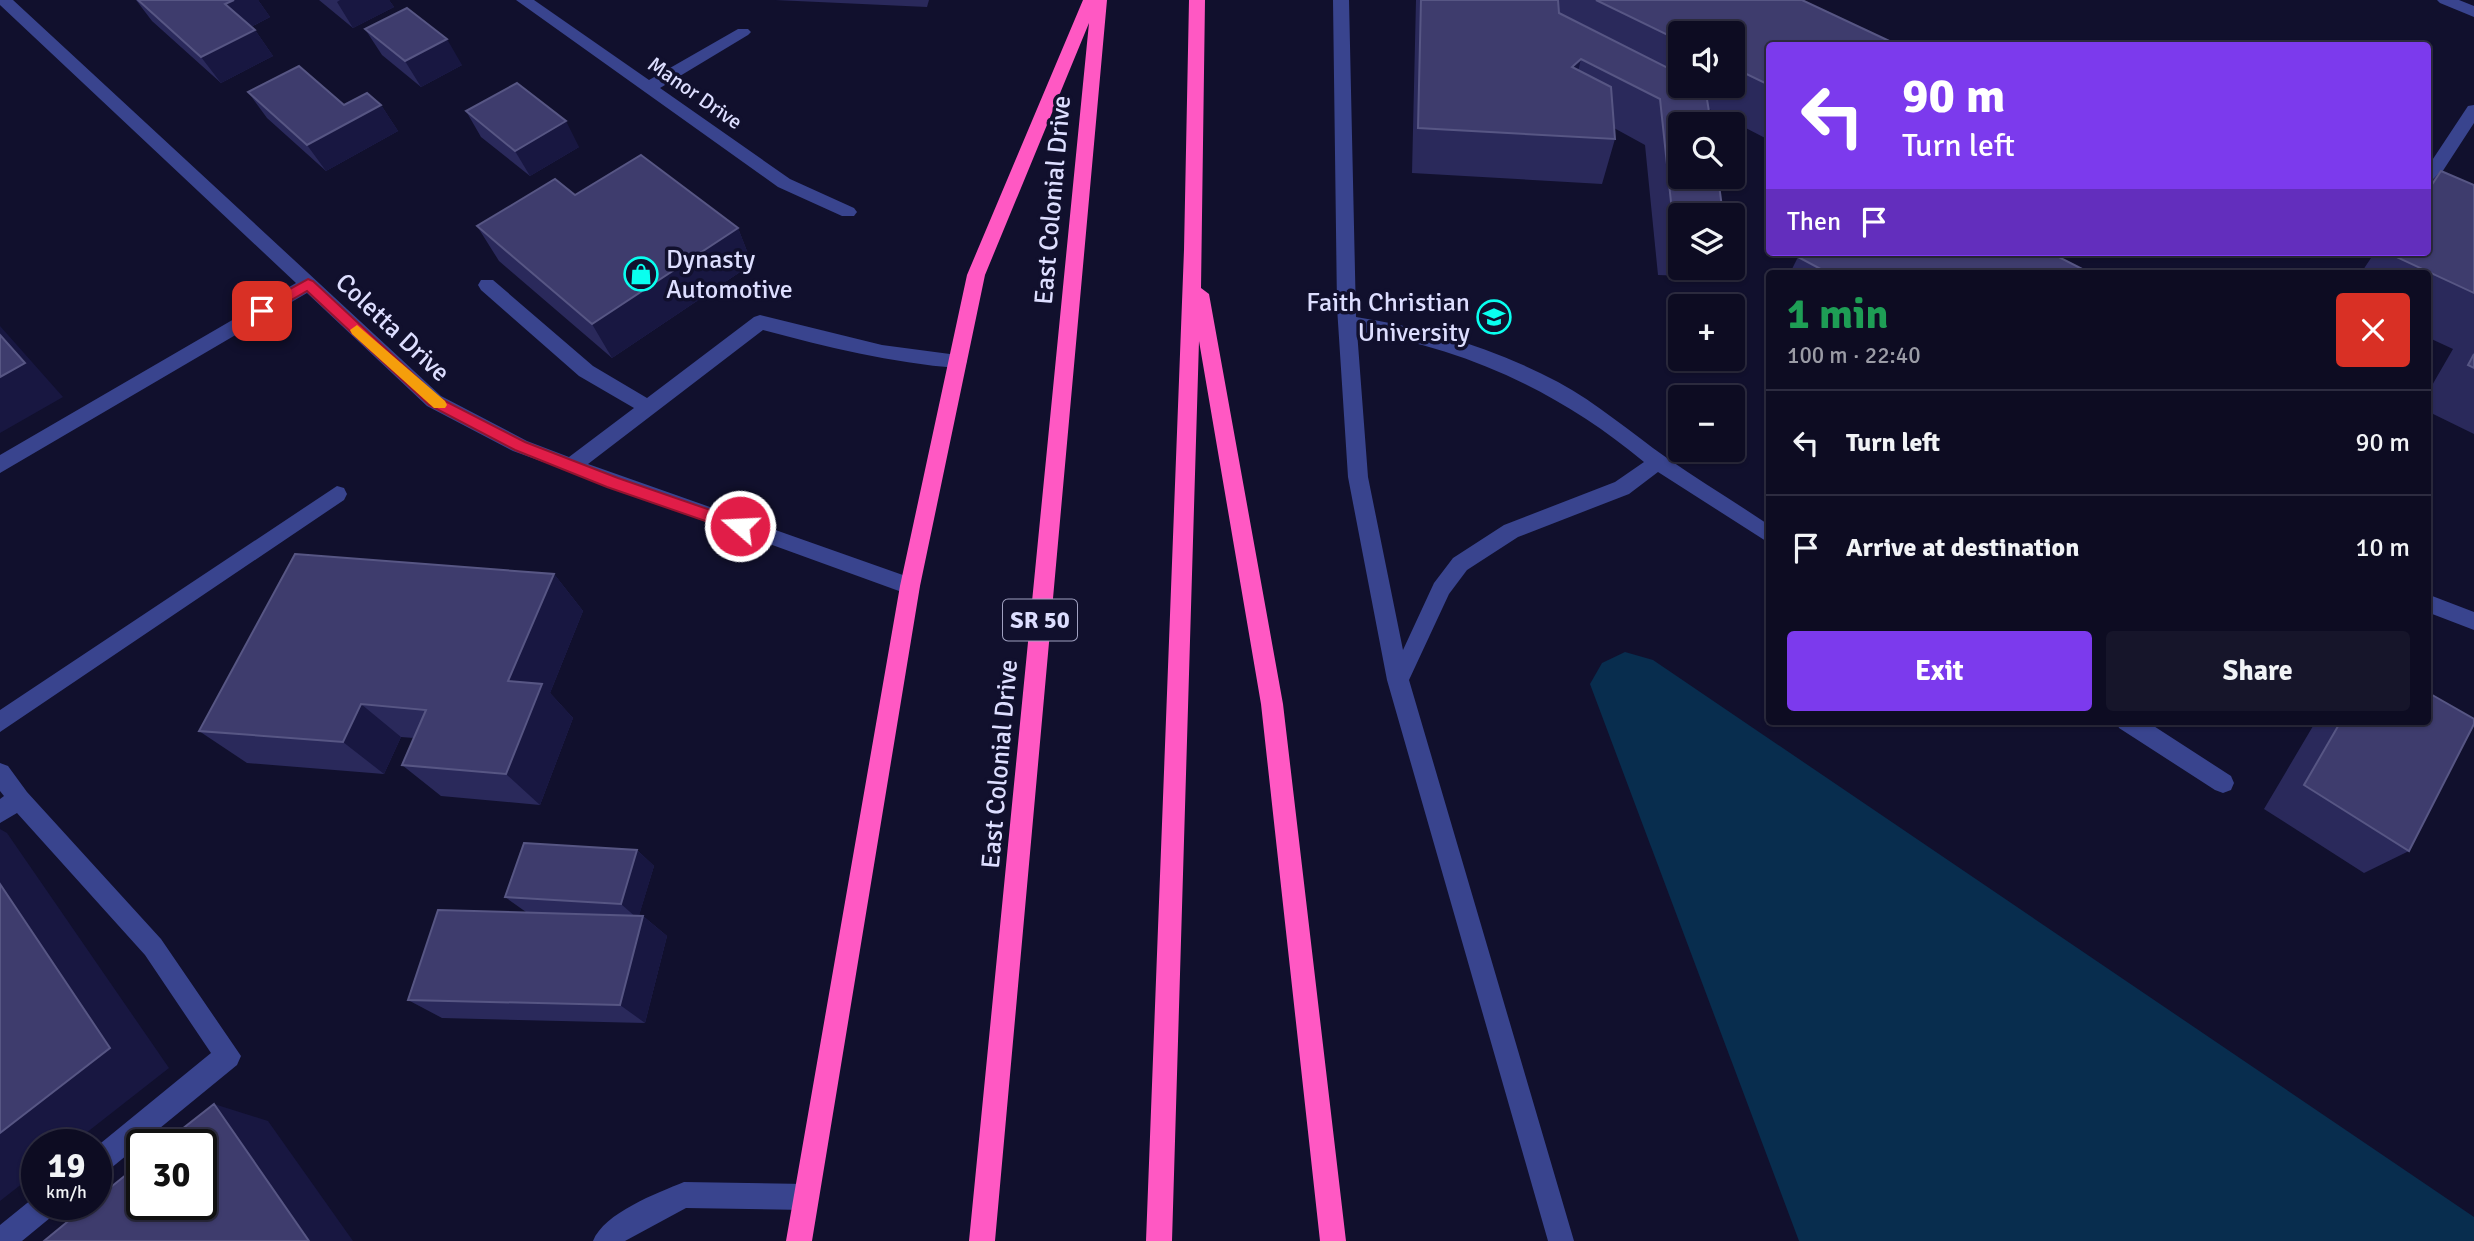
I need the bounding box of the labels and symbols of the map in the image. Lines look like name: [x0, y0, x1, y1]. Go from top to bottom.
street label: Manor Drive: [643, 51, 747, 135]
street label: East Colonial Drive: [1028, 94, 1078, 306]
place label: Dynasty Automotive: [666, 244, 793, 306]
shop icon: Dynasty Automotive: [622, 255, 660, 293]
street label: Coletta Drive: [329, 267, 456, 389]
pin: [232, 281, 292, 341]
place label: Faith Christian University: [1306, 287, 1470, 349]
school or university icon: Faith Christian University: [1475, 298, 1513, 336]
position arrow: [703, 489, 777, 563]
road number: SR 50: [1003, 600, 1077, 640]
street label: East Colonial Drive: [975, 658, 1025, 870]
speed limit sign: 30: [126, 1129, 217, 1220]

